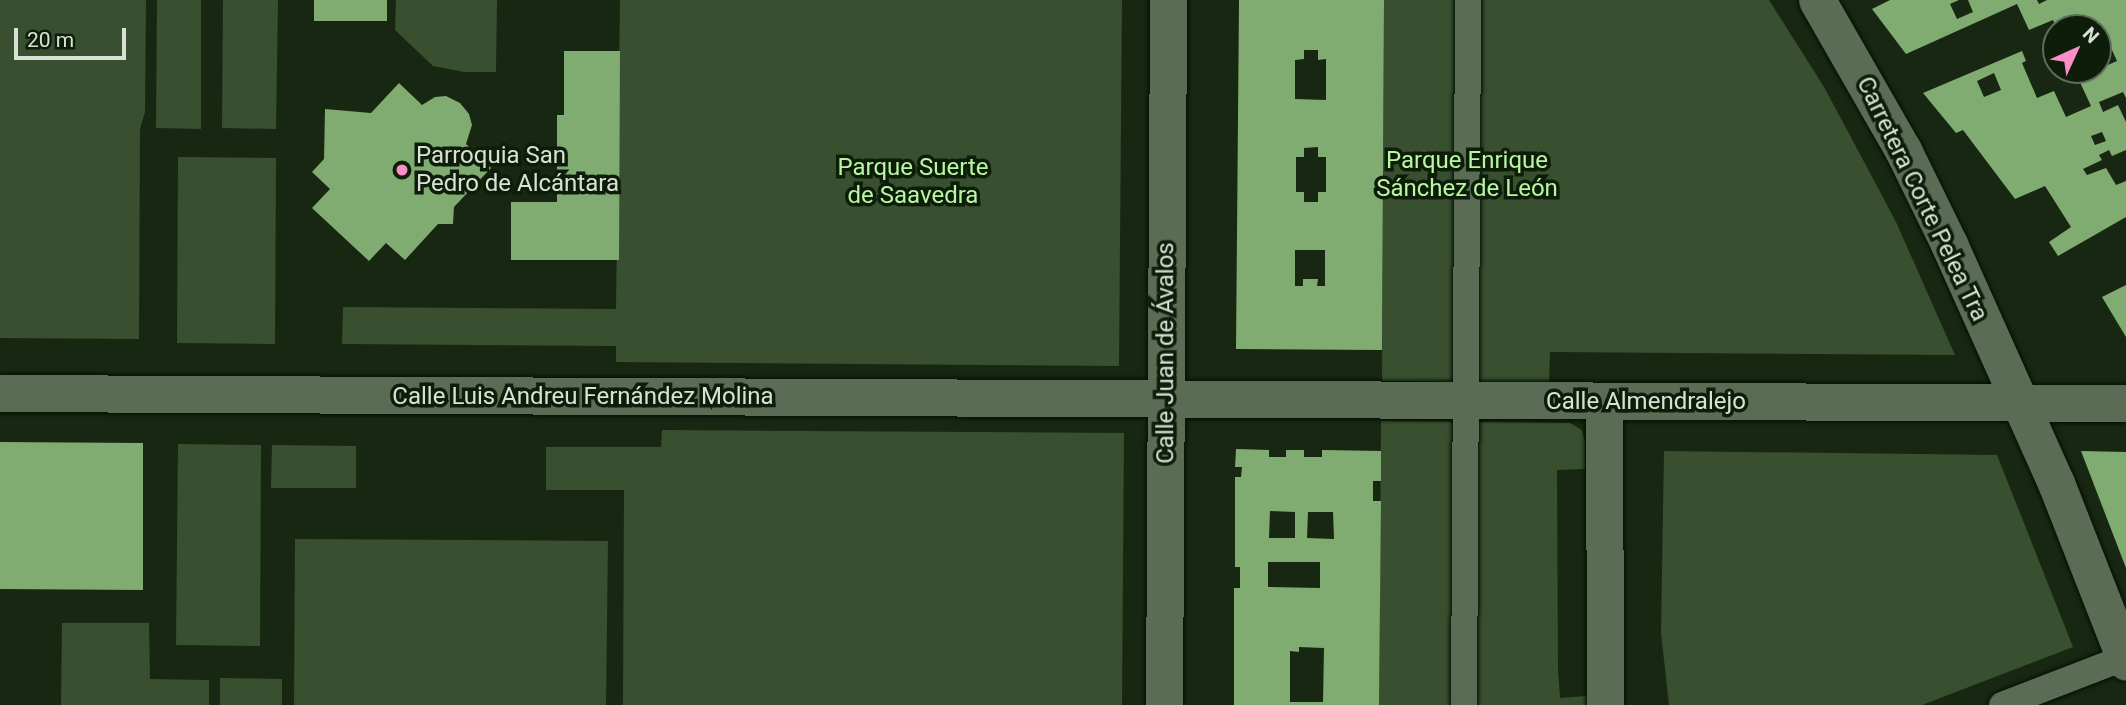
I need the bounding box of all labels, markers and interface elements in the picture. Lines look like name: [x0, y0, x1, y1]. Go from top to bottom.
scale bar: [18, 14, 130, 58]
north arrow: [2042, 14, 2112, 84]
text: N: [2078, 22, 2104, 48]
text: 20 m: [27, 28, 74, 52]
street label: Carretera Corte Pelea Tra: [1850, 72, 1994, 326]
place label: Parroquia San Pedro de Alcántara: [416, 142, 619, 198]
park label: Parque Enrique Sánchez de León: [1376, 147, 1558, 203]
park label: Parque Suerte de Saavedra: [837, 154, 989, 210]
marker: Parroquia San Pedro de Alcántara: [394, 162, 410, 178]
street label: Calle Juan de Ávalos: [1152, 242, 1180, 464]
street label: Calle Luis Andreu Fernández Molina: [392, 383, 774, 411]
street label: Calle Almendralejo: [1546, 388, 1746, 416]

